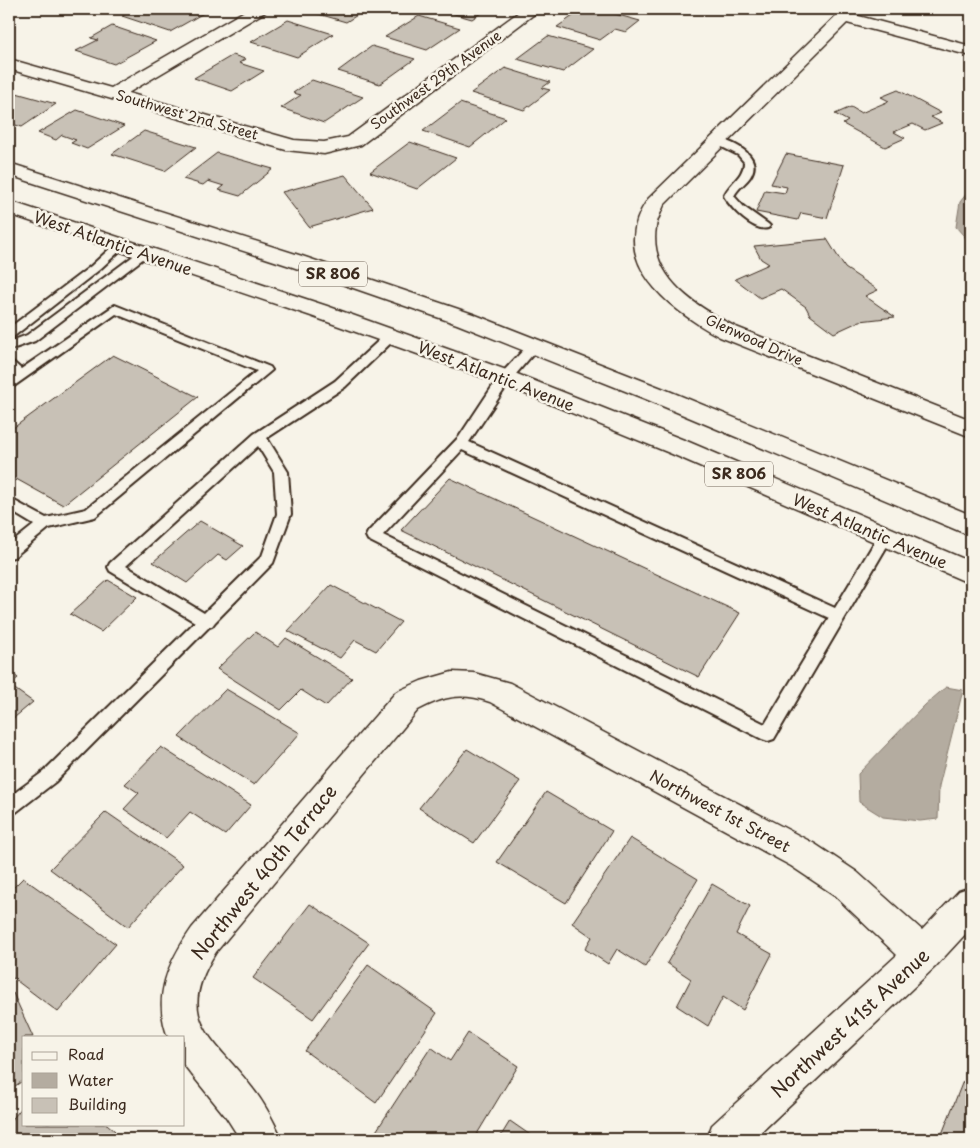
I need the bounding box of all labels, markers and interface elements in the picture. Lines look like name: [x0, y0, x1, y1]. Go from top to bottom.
street label: Southwest 29th Avenue: [366, 25, 506, 134]
street label: Southwest 2nd Street: [114, 84, 261, 145]
street label: West Atlantic Avenue: [31, 204, 196, 280]
road number: SR 806: [299, 262, 367, 286]
street label: Glenwood Drive: [702, 309, 806, 370]
street label: West Atlantic Avenue: [415, 334, 578, 416]
road number: SR 806: [705, 462, 773, 486]
street label: West Atlantic Avenue: [789, 487, 952, 574]
street label: Northwest 1st Street: [646, 763, 796, 858]
street label: Northwest 40th Terrace: [184, 778, 343, 965]
street label: Northwest 41st Avenue: [764, 941, 935, 1103]
legend: [22, 1036, 185, 1126]
text: Road: [68, 1042, 104, 1065]
text: Water: [68, 1068, 113, 1091]
text: Building: [68, 1092, 127, 1115]

